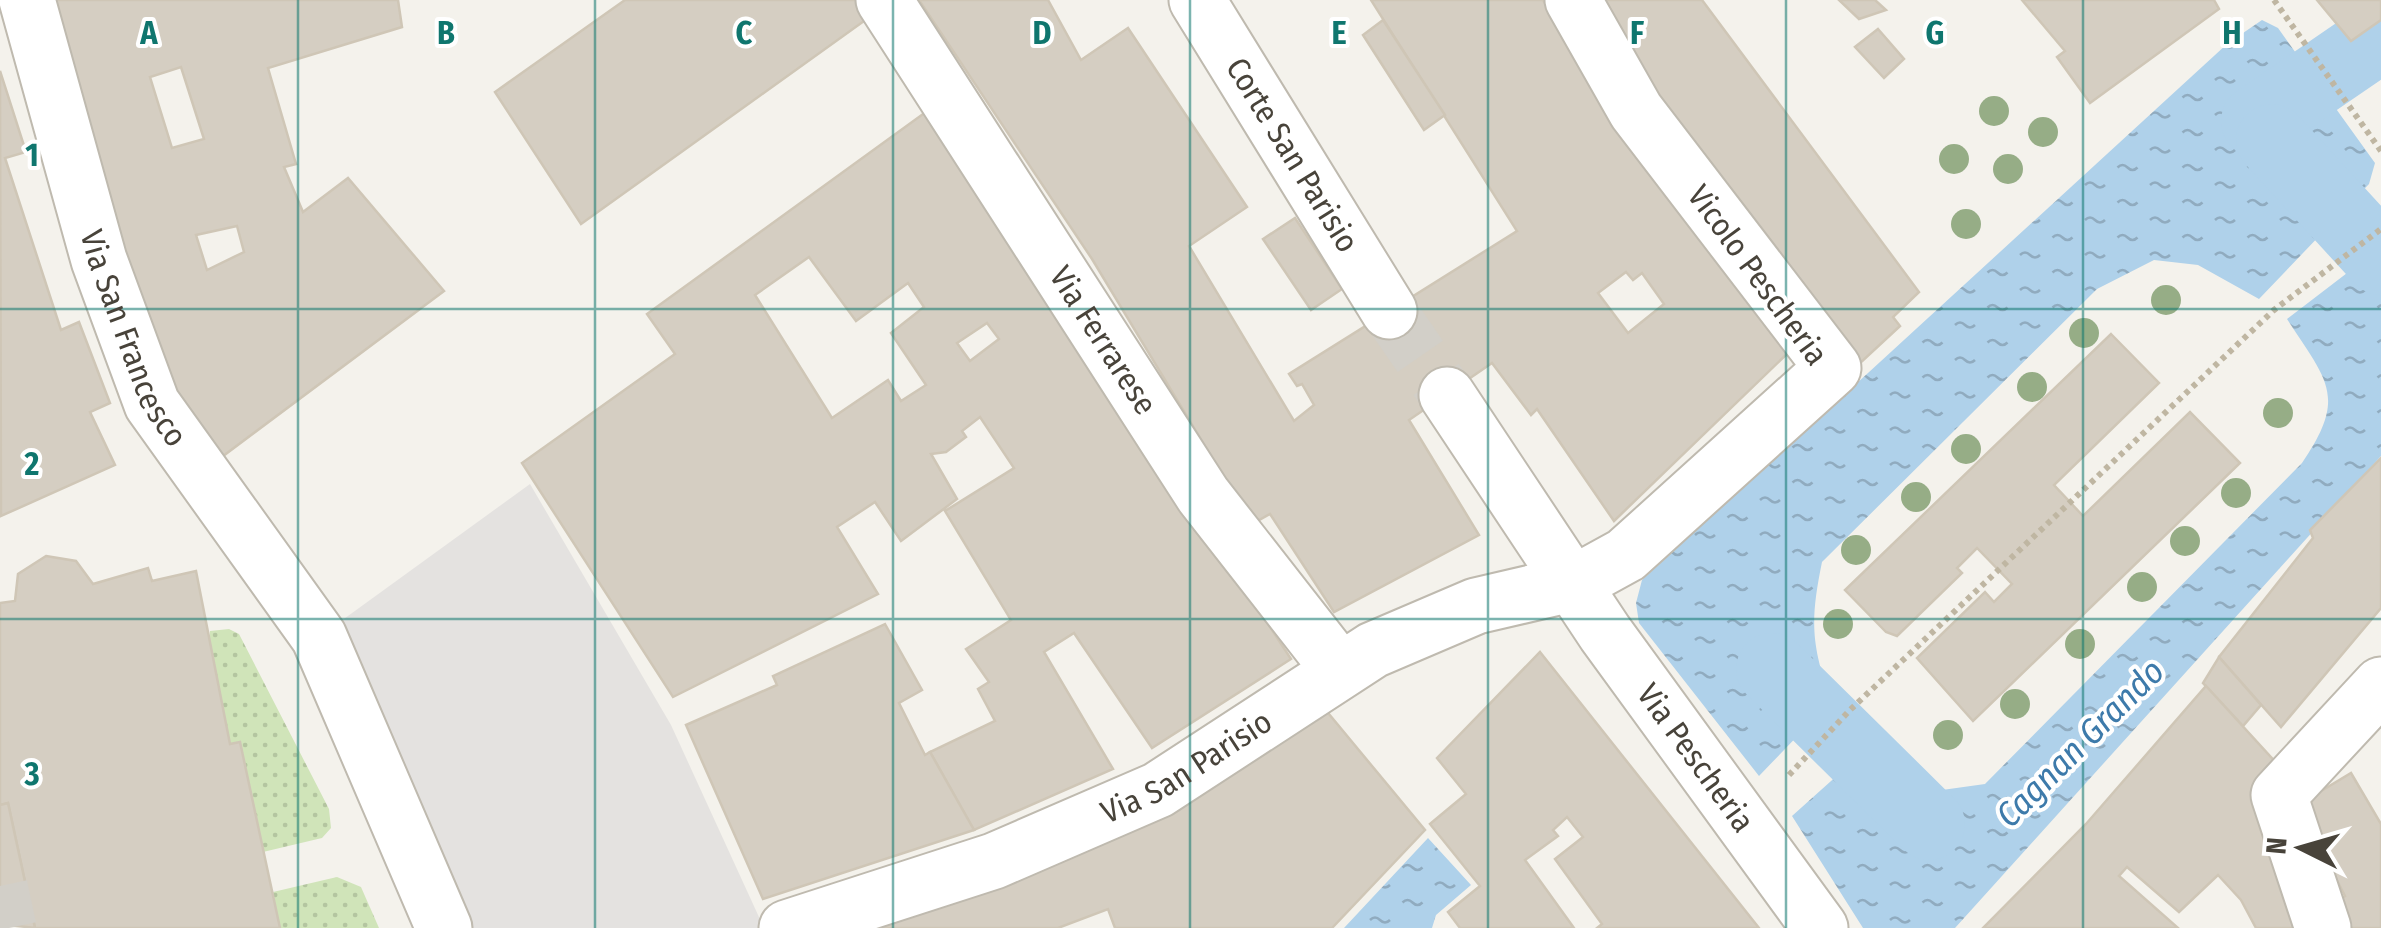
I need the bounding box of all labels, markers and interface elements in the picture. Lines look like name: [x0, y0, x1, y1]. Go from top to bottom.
text: A: [139, 14, 158, 52]
text: B: [437, 14, 455, 52]
text: C: [736, 14, 753, 52]
text: D: [1032, 14, 1052, 52]
text: E: [1331, 14, 1347, 52]
text: F: [1630, 14, 1644, 52]
text: G: [1926, 14, 1944, 52]
text: H: [2222, 14, 2242, 52]
street label: Corte San Parisio: [1218, 51, 1367, 259]
text: 1: [25, 136, 39, 174]
street label: Vicolo Pescheria: [1680, 177, 1836, 373]
street label: Via San Francesco: [73, 225, 195, 454]
street label: Via Ferrarese: [1042, 259, 1165, 422]
text: 2: [24, 445, 40, 483]
water label: Cagnan Grando: [1987, 650, 2173, 836]
street label: Via Pescheria: [1629, 676, 1763, 839]
street label: Via San Parisio: [1095, 702, 1279, 831]
text: 3: [23, 755, 40, 793]
north arrow: [2251, 798, 2351, 898]
text: N: [2259, 836, 2294, 856]

